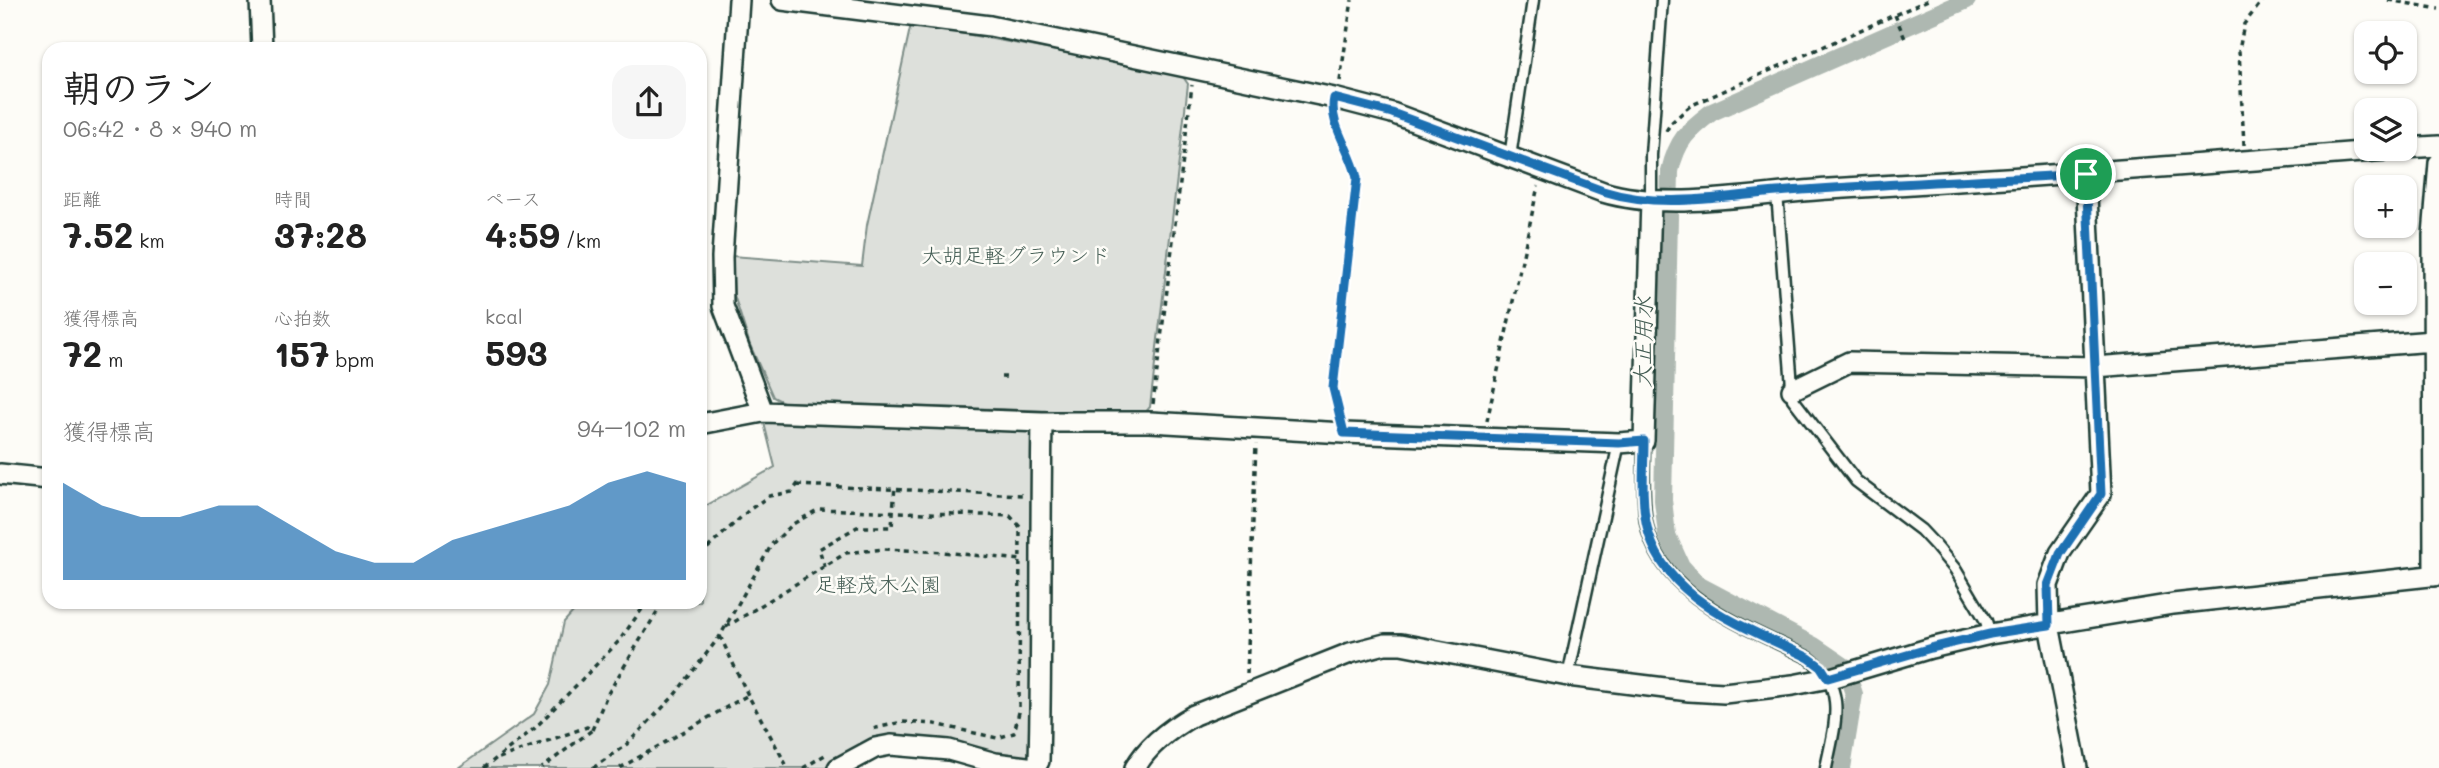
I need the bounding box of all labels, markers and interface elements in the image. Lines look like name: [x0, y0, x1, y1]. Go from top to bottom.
map controls: [2354, 21, 2417, 315]
button: locate: [2354, 21, 2417, 84]
text: 朝のラン: [63, 62, 215, 112]
button: share: [612, 65, 686, 139]
button: layers: [2354, 98, 2417, 161]
text: 06:42 · 8 × 940 m: [63, 113, 257, 143]
pin: [2056, 144, 2116, 204]
icon: arrive: [2067, 155, 2105, 193]
button: +: [2354, 175, 2417, 238]
text: 距離: [63, 186, 101, 211]
text: 時間: [274, 186, 312, 211]
text: ペース: [485, 186, 541, 211]
text: 7.52: [63, 211, 133, 257]
text: 37:28: [274, 211, 367, 257]
text: 4:59: [485, 211, 560, 257]
text: km: [133, 228, 165, 253]
text: /km: [560, 228, 601, 253]
park label: 大胡足軽グラウンド: [922, 241, 1111, 268]
button: −: [2354, 252, 2417, 315]
water label: 大正用水: [1626, 296, 1658, 388]
text: kcal: [485, 304, 523, 329]
text: 獲得標高: [63, 305, 139, 330]
text: 心拍数: [274, 305, 331, 330]
text: 593: [485, 329, 547, 375]
text: 72: [63, 330, 102, 376]
text: 157: [274, 330, 329, 376]
text: m: [102, 347, 123, 372]
text: bpm: [329, 347, 375, 372]
text: 94–102 m: [577, 413, 686, 443]
text: 獲得標高: [63, 416, 155, 446]
park label: 足軽茂木公園: [815, 570, 941, 597]

